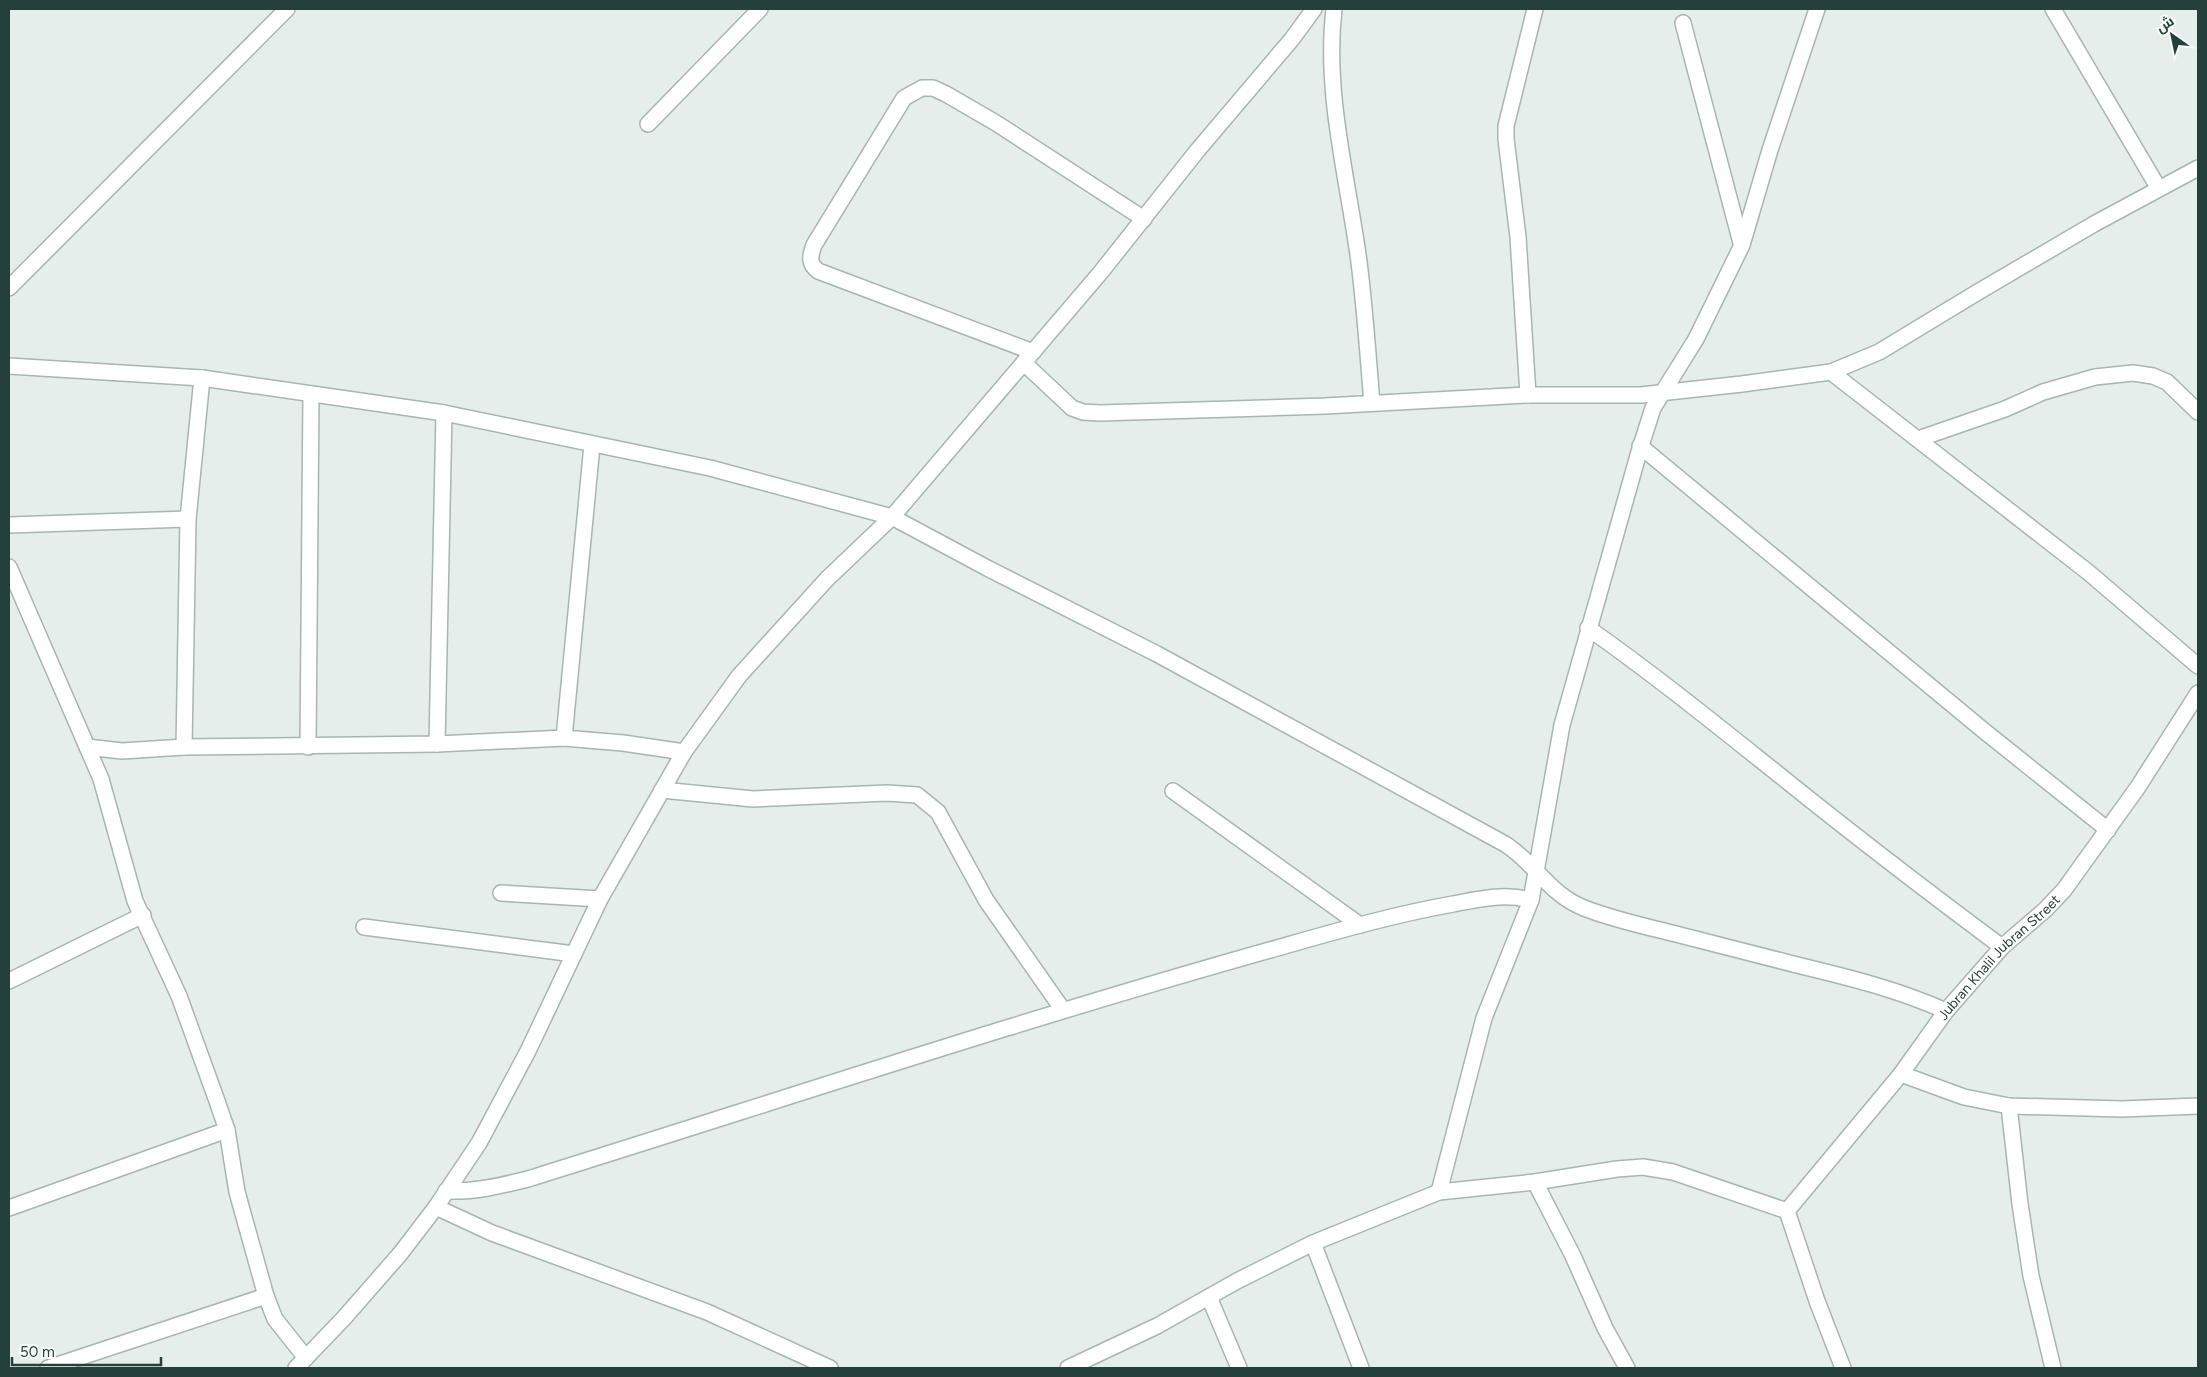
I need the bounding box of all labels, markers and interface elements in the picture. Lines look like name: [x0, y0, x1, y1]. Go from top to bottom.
north arrow: [2147, 10, 2197, 60]
text: ش: [2153, 12, 2177, 37]
street label: Jubran Khalil Jubran Street: [1934, 892, 2064, 1023]
scale bar: [12, 1334, 161, 1366]
text: 50 m: [20, 1343, 55, 1361]

